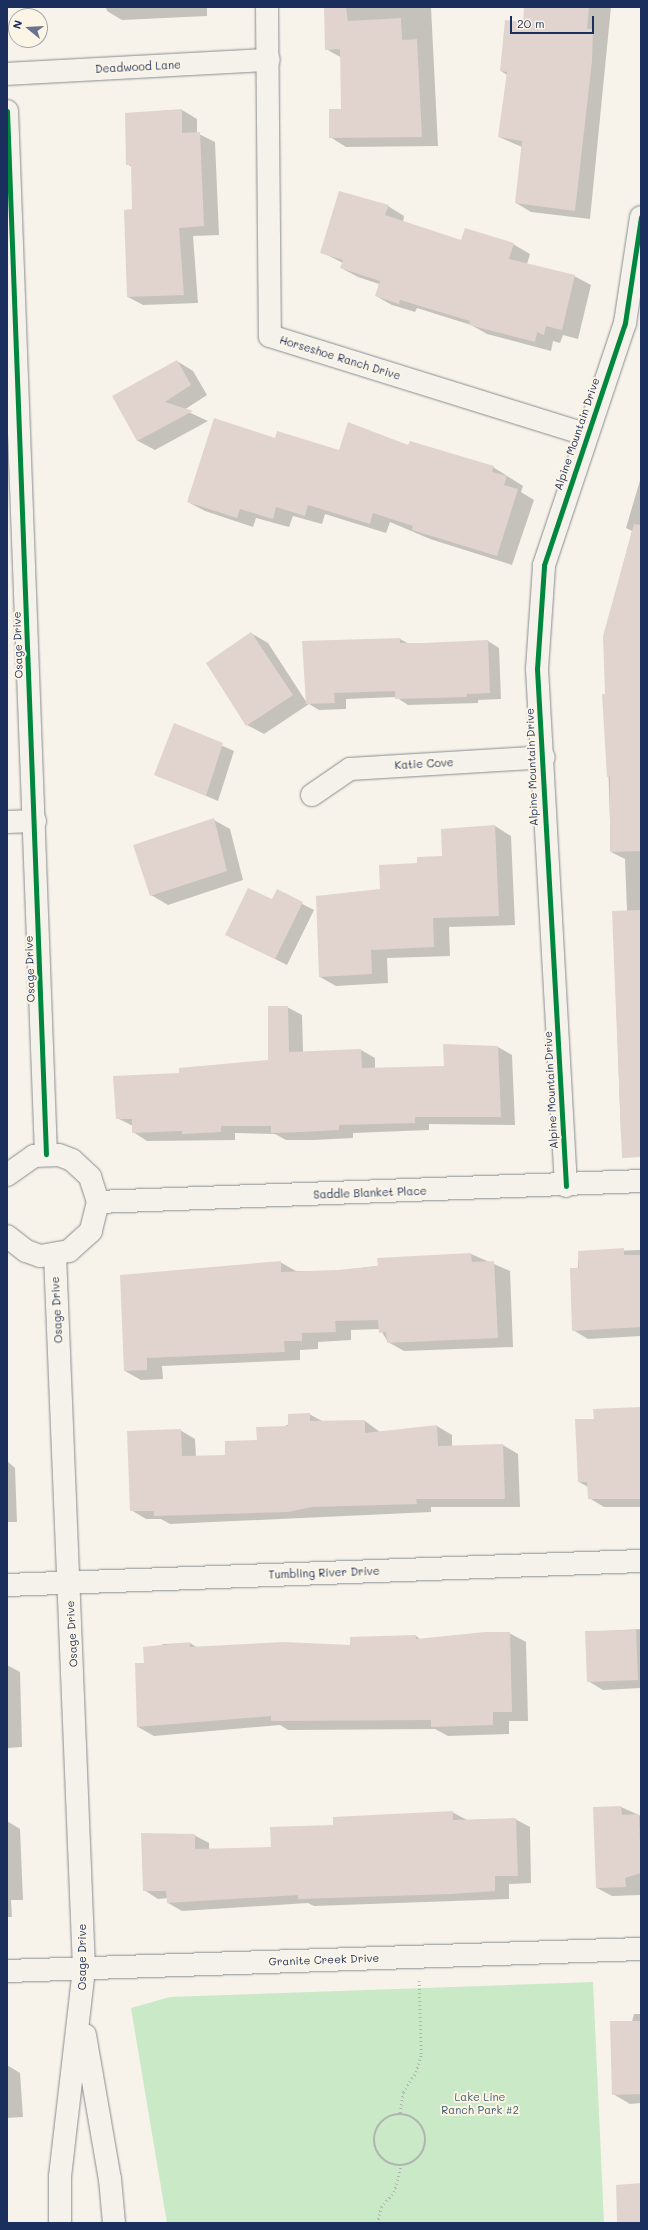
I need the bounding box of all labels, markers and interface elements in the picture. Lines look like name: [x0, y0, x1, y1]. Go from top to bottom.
north arrow: [8, 8, 48, 48]
scale bar: [512, 8, 596, 34]
text: 20 m: [517, 15, 545, 31]
text: N: [9, 18, 25, 31]
street label: Deadwood Lane: [95, 58, 181, 76]
street label: Horseshoe Ranch Drive: [278, 333, 402, 383]
street label: Alpine Mountain Drive: [552, 376, 602, 492]
street label: Osage Drive: [10, 611, 26, 679]
street label: Alpine Mountain Drive: [523, 708, 541, 826]
street label: Katie Cove: [394, 756, 454, 772]
street label: Osage Drive: [22, 935, 38, 1003]
street label: Alpine Mountain Drive: [541, 1031, 561, 1149]
street label: Saddle Blanket Place: [313, 1184, 427, 1202]
street label: Osage Drive: [49, 1276, 65, 1344]
street label: Tumbling River Drive: [268, 1564, 380, 1582]
street label: Osage Drive: [64, 1600, 80, 1668]
street label: Osage Drive: [75, 1924, 89, 1990]
street label: Granite Creek Drive: [269, 1951, 379, 1969]
park label: Lake Line Ranch Park #2: [441, 2091, 519, 2117]

